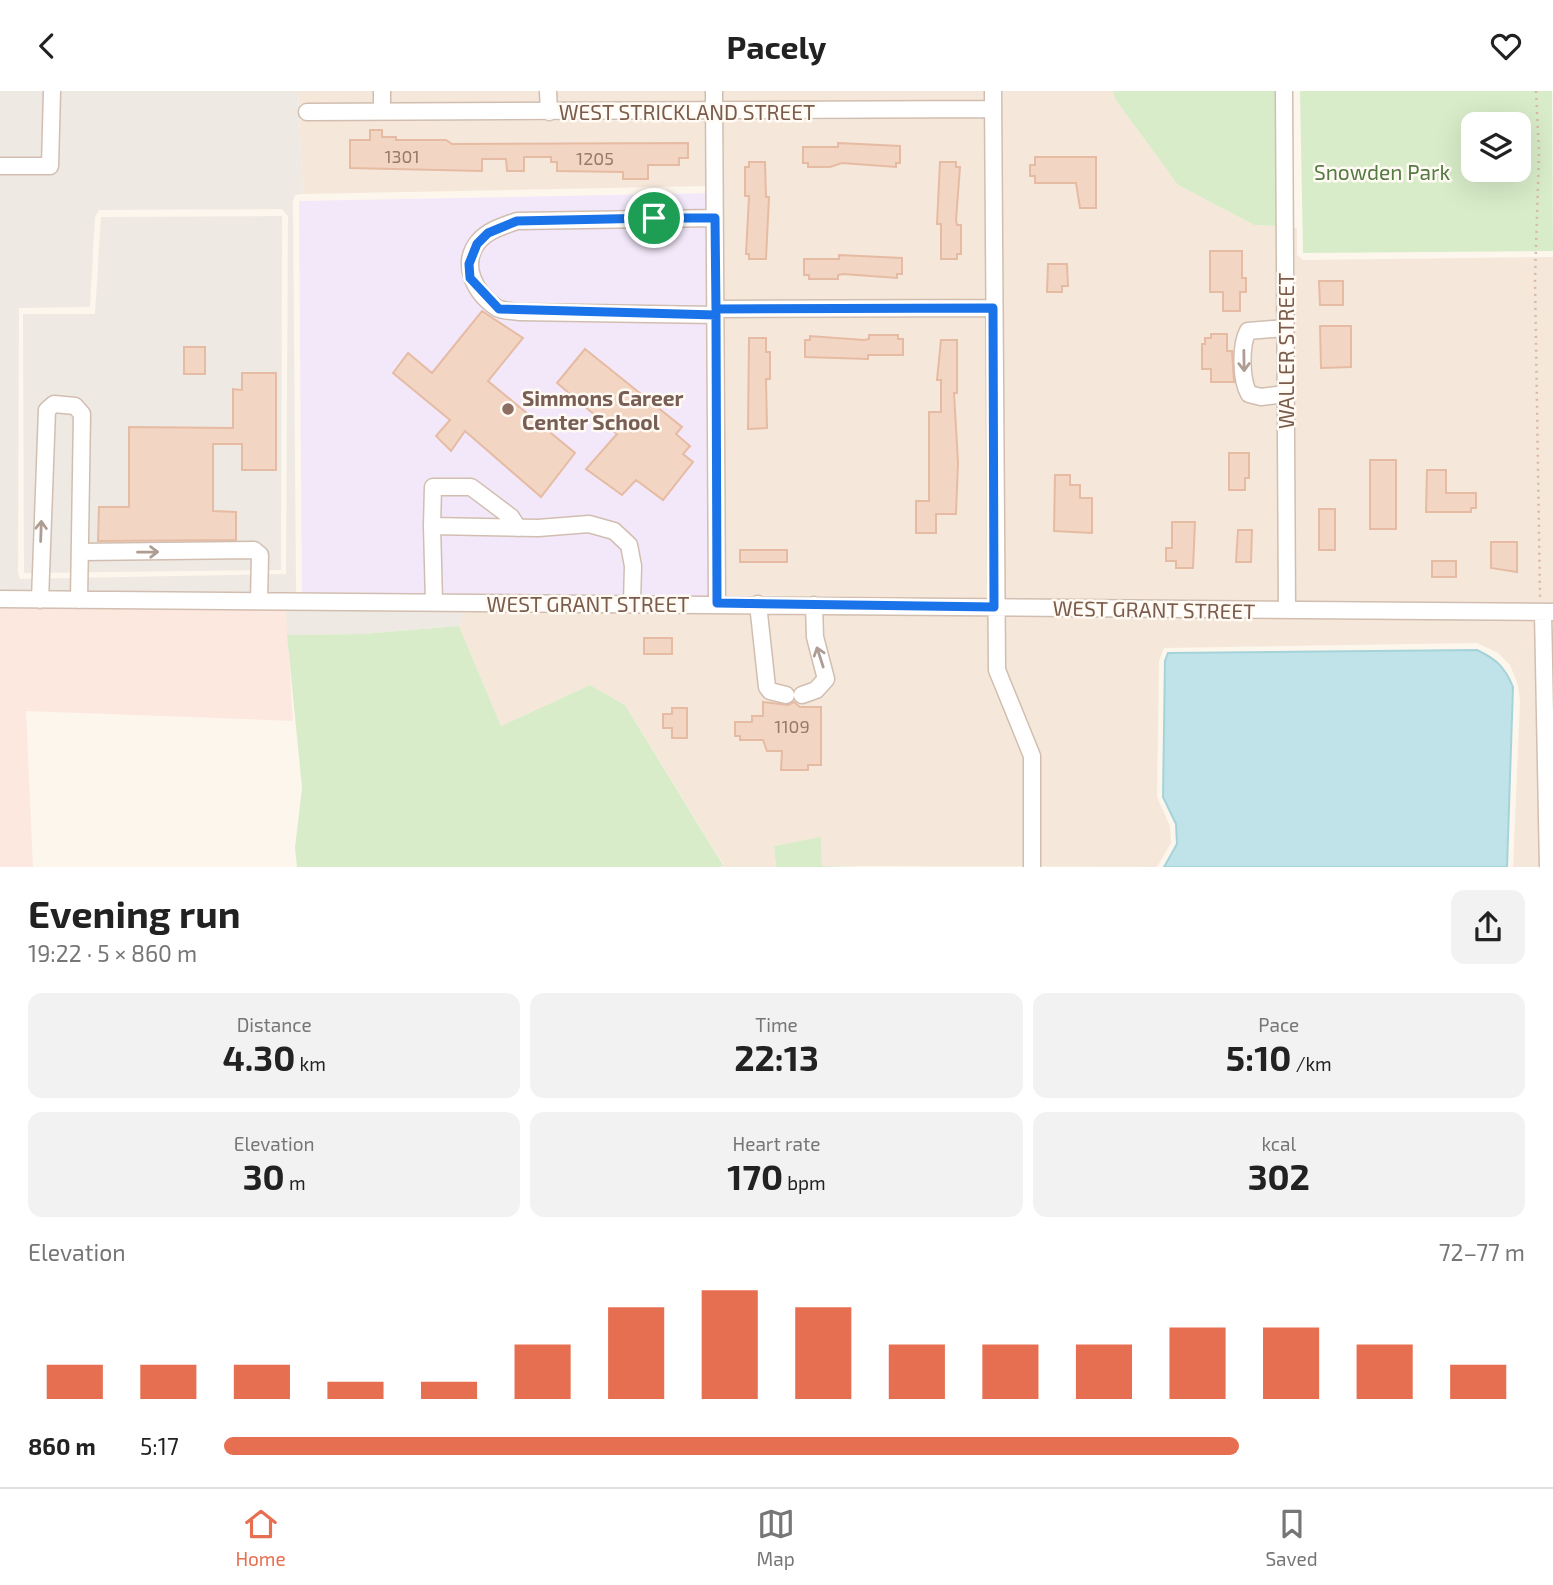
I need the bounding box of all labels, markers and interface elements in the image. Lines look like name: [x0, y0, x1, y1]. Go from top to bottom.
icon: back: [28, 27, 66, 65]
text: Pacely: [727, 27, 826, 65]
icon: heart: [1487, 27, 1525, 65]
street label: WEST STRICKLAND STREET: [559, 99, 815, 124]
map controls: [1461, 112, 1531, 182]
button: layers: [1461, 112, 1531, 182]
house number: 1301: [384, 145, 420, 167]
house number: 1205: [576, 147, 614, 169]
park label: Snowden Park: [1314, 159, 1450, 184]
pin: [624, 188, 684, 248]
icon: arrive: [635, 199, 673, 237]
street label: WALLER STREET: [1273, 273, 1298, 429]
one-way arrow: [1237, 349, 1251, 372]
place label: Simmons Career Center School: [522, 385, 684, 434]
marker: Simmons Career Center School: [500, 401, 516, 417]
one-way arrow: [34, 520, 48, 543]
one-way arrow: [137, 545, 160, 559]
street label: WEST GRANT STREET: [487, 591, 689, 616]
street label: WEST GRANT STREET: [1052, 595, 1256, 623]
one-way arrow: [813, 646, 826, 668]
house number: 1109: [774, 715, 810, 737]
text: Evening run: [28, 890, 241, 936]
button: share: [1451, 890, 1525, 964]
text: 19:22 · 5 × 860 m: [28, 939, 197, 967]
text: Distance: [237, 1013, 312, 1036]
text: Time: [755, 1013, 798, 1036]
text: Pace: [1258, 1013, 1299, 1036]
text: 4.30: [223, 1036, 295, 1078]
text: 22:13: [734, 1036, 819, 1078]
text: 5:10: [1226, 1036, 1291, 1078]
text: km: [295, 1052, 326, 1075]
text: /km: [1291, 1052, 1332, 1075]
text: Elevation: [234, 1132, 314, 1155]
text: Heart rate: [733, 1132, 820, 1155]
text: kcal: [1261, 1132, 1296, 1155]
text: 30: [243, 1155, 285, 1197]
text: 170: [727, 1155, 783, 1197]
text: 302: [1248, 1155, 1310, 1197]
text: m: [285, 1171, 306, 1194]
text: bpm: [783, 1171, 826, 1194]
text: Elevation: [28, 1238, 126, 1266]
text: 72–77 m: [1439, 1238, 1525, 1266]
text: 860 m: [28, 1432, 96, 1460]
text: 5:17: [140, 1432, 179, 1460]
tab: Home: [235, 1505, 286, 1570]
tab: Map: [757, 1505, 795, 1570]
tab: Saved: [1265, 1505, 1318, 1570]

